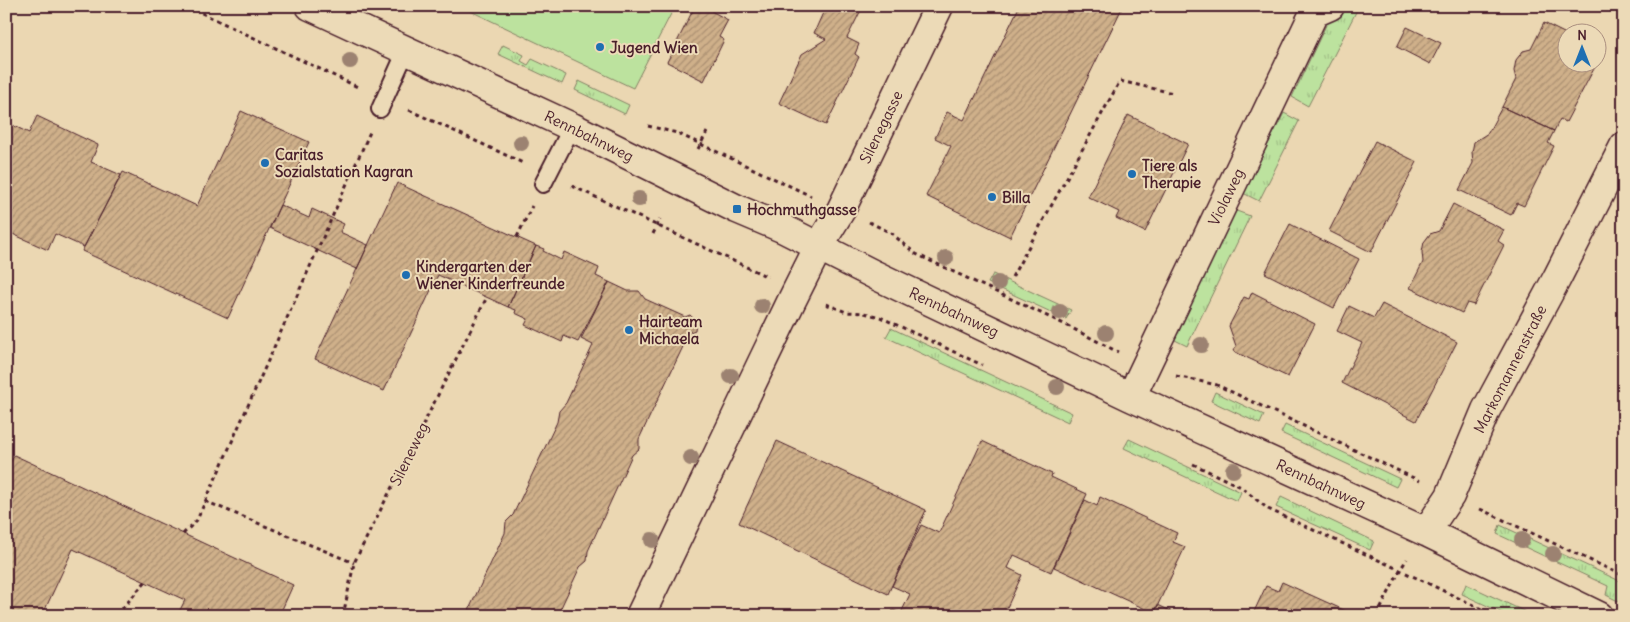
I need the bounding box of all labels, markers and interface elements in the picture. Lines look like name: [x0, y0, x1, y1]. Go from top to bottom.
north arrow: [1558, 22, 1608, 72]
text: N: [1577, 26, 1587, 44]
place label: Jugend Wien: [610, 38, 698, 58]
marker: Jugend Wien: [594, 41, 606, 53]
street label: Silenegasse: [855, 88, 907, 166]
street label: Rennbahnweg: [541, 106, 637, 166]
place label: Caritas Sozialstation Kagran: [275, 145, 413, 182]
place label: Tiere als Therapie: [1142, 156, 1201, 193]
marker: Caritas Sozialstation Kagran: [259, 157, 271, 169]
street label: Violaweg: [1204, 165, 1248, 229]
marker: Tiere als Therapie: [1126, 168, 1138, 180]
place label: Billa: [1002, 188, 1031, 207]
marker: Billa: [986, 191, 998, 203]
place label: Hochmuthgasse: [747, 200, 857, 220]
marker: Hochmuthgasse: [731, 203, 743, 215]
place label: Kindergarten der Wiener Kinderfreunde: [416, 257, 565, 293]
marker: Kindergarten der Wiener Kinderfreunde: [400, 269, 412, 281]
street label: Rennbahnweg: [906, 283, 1002, 341]
street label: Markomannenstraße: [1469, 302, 1551, 436]
place label: Hairteam Michaela: [639, 312, 703, 348]
marker: Hairteam Michaela: [623, 324, 635, 336]
street label: Sileneweg: [386, 419, 432, 489]
street label: Rennbahnweg: [1273, 455, 1369, 513]

